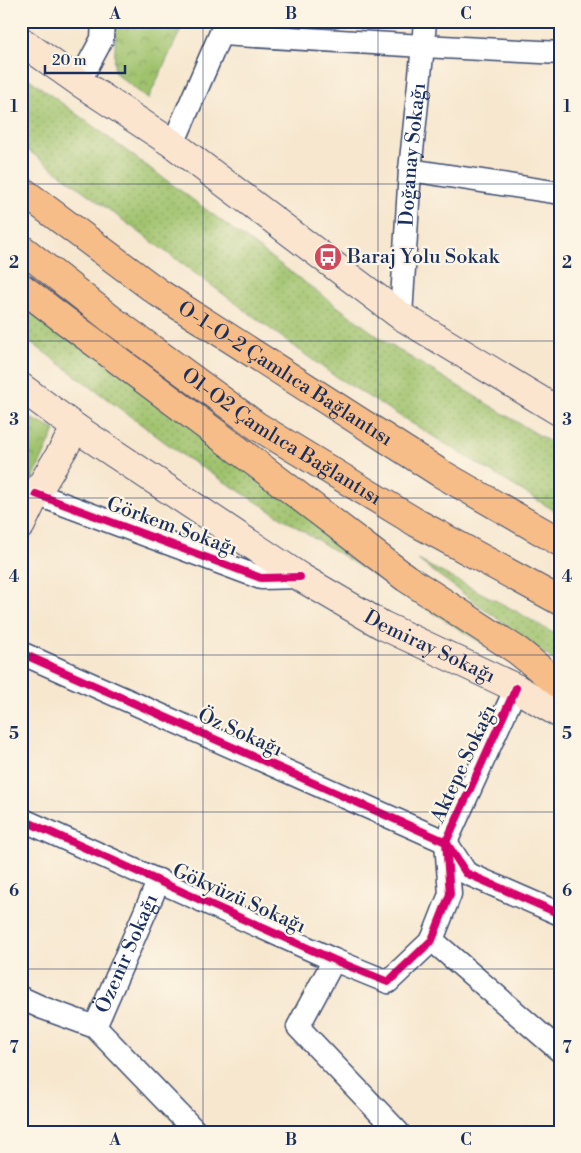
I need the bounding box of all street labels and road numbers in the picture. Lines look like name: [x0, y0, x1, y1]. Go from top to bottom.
street label: Doğanay Sokağı: [394, 81, 432, 227]
street label: O-1-O-2 Çamlıca Bağlantısı: [173, 296, 398, 452]
street label: O1-O2 Çamlıca Bağlantısı: [177, 362, 386, 511]
street label: Görkem Sokağı: [103, 492, 241, 562]
street label: Demiray Sokağı: [359, 605, 500, 689]
street label: Aktepe Sokağı: [425, 700, 503, 828]
street label: Öz Sokağı: [194, 702, 287, 763]
street label: Gökyüzü Sokağı: [168, 858, 310, 940]
street label: Özenir Sokağı: [89, 890, 164, 1017]

